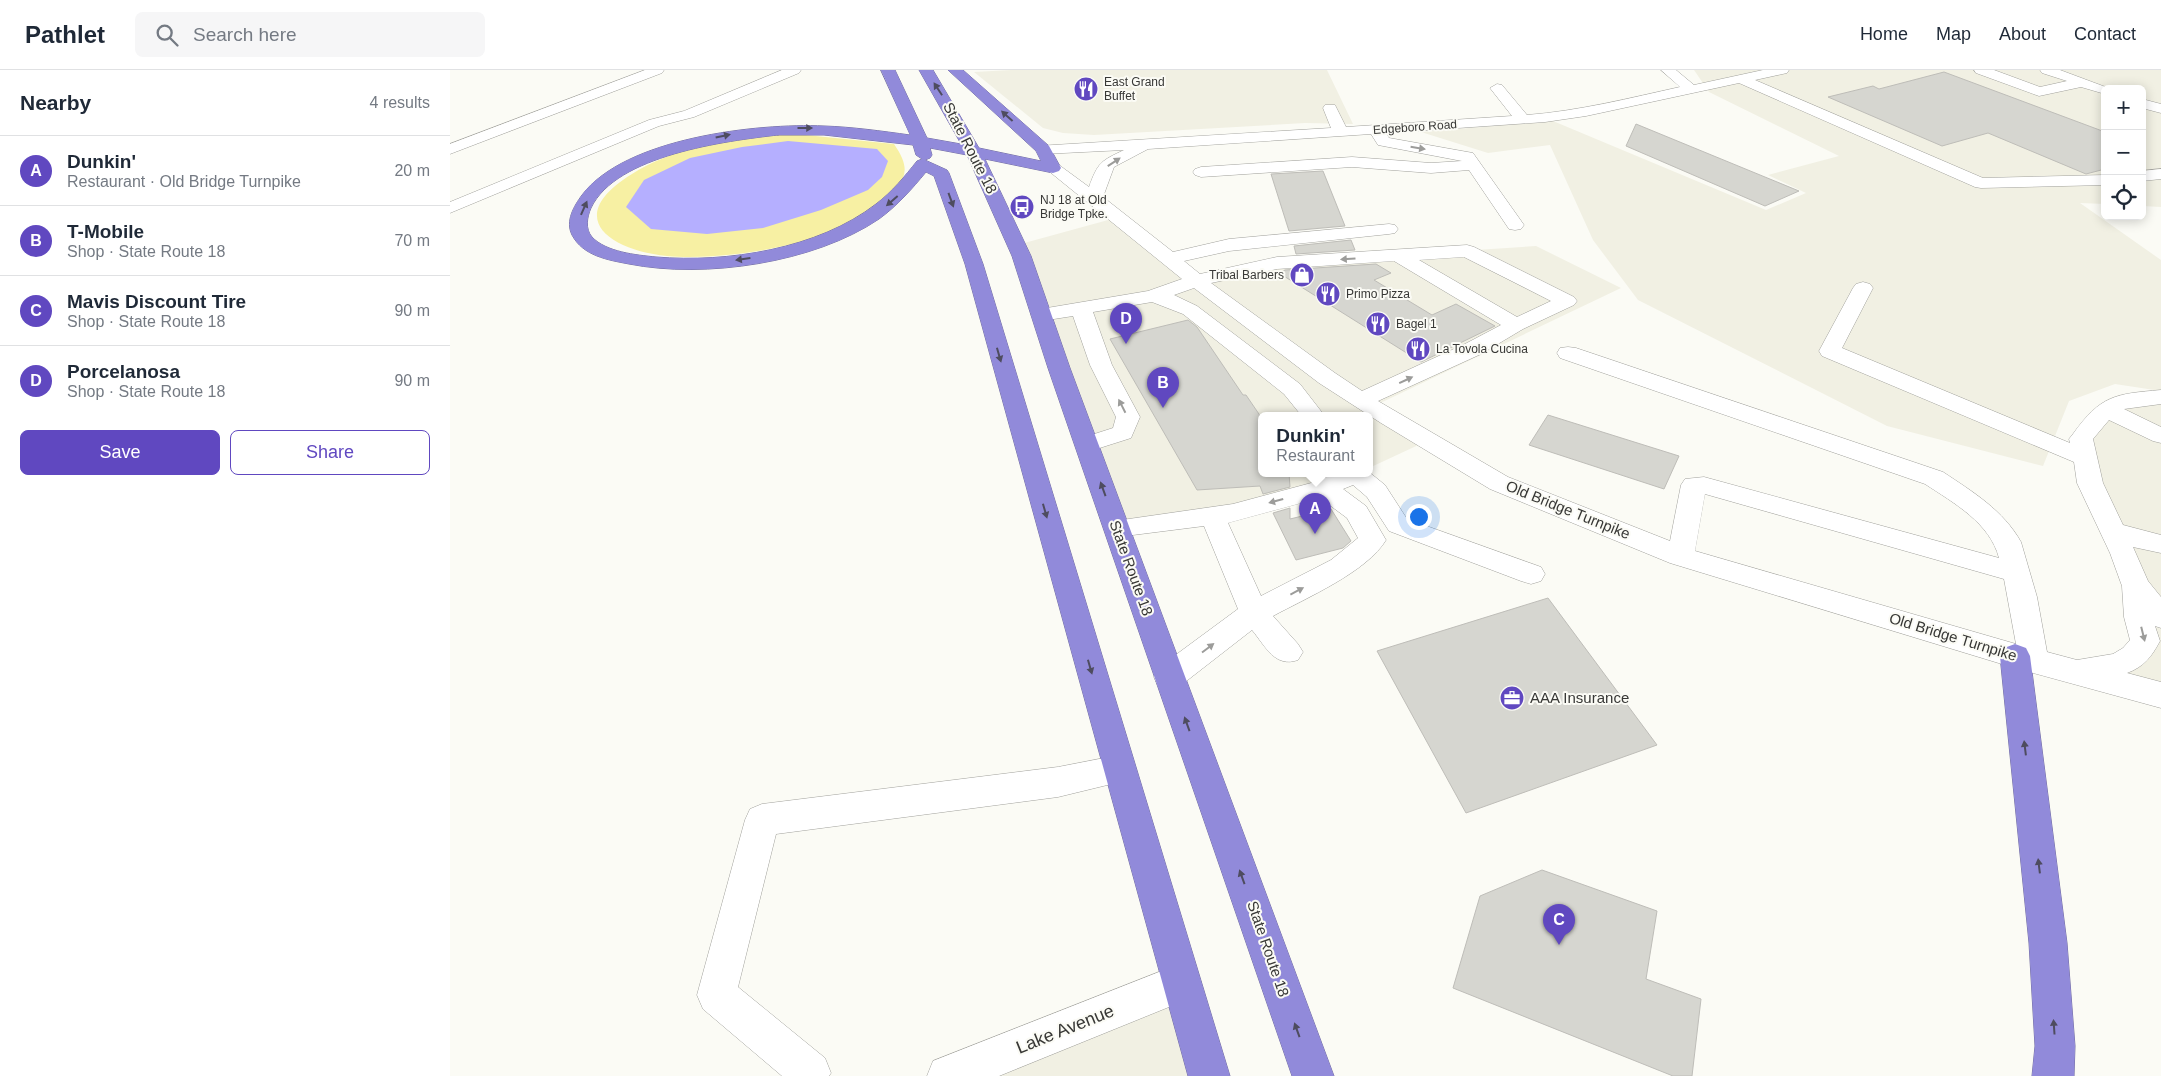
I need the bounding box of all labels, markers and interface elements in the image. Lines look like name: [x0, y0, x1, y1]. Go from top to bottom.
search box: [135, 12, 485, 57]
text: Pathlet: [25, 21, 105, 48]
icon: search: [153, 21, 181, 49]
text: Search here: [193, 24, 297, 45]
text: Home: [1860, 24, 1908, 44]
text: Map: [1936, 24, 1971, 44]
text: About: [1999, 24, 2046, 44]
text: Contact: [2074, 24, 2136, 44]
place label: East Grand Buffet: [1104, 75, 1165, 103]
restaurant icon: East Grand Buffet: [1073, 76, 1099, 102]
one-way arrow: [934, 82, 943, 96]
map controls: [2101, 85, 2146, 220]
button: +: [2101, 85, 2146, 130]
text: Nearby: [20, 91, 91, 114]
text: 4 results: [370, 94, 430, 111]
street label: State Route 18: [940, 99, 1001, 196]
one-way arrow: [1002, 110, 1014, 122]
street label: Edgeboro Road: [1373, 117, 1457, 137]
one-way arrow: [797, 124, 813, 132]
button: −: [2101, 130, 2146, 175]
one-way arrow: [715, 132, 731, 140]
one-way arrow: [1410, 144, 1426, 152]
text: Dunkin': [67, 151, 136, 172]
one-way arrow: [1107, 157, 1120, 167]
text: A: [30, 162, 42, 179]
text: 20 m: [394, 162, 430, 179]
text: Restaurant · Old Bridge Turnpike: [67, 173, 301, 190]
button: locate: [2101, 175, 2146, 220]
one-way arrow: [948, 192, 955, 207]
place label: NJ 18 at Old Bridge Tpke.: [1040, 193, 1108, 221]
bus stop icon: NJ 18 at Old Bridge Tpke.: [1009, 194, 1035, 220]
one-way arrow: [885, 195, 898, 206]
one-way arrow: [580, 201, 588, 215]
text: T-Mobile: [67, 221, 144, 242]
text: B: [30, 232, 42, 249]
text: 70 m: [394, 232, 430, 249]
text: Shop · State Route 18: [67, 243, 225, 260]
one-way arrow: [1340, 255, 1356, 263]
one-way arrow: [734, 256, 750, 264]
shop icon: Tribal Barbers: [1289, 262, 1315, 288]
place label: Tribal Barbers: [1209, 268, 1284, 282]
restaurant icon: Primo Pizza: [1315, 281, 1341, 307]
place label: Primo Pizza: [1346, 287, 1410, 301]
text: Mavis Discount Tire: [67, 291, 246, 312]
text: C: [30, 302, 42, 319]
text: 90 m: [394, 302, 430, 319]
pin: D: [1110, 303, 1142, 344]
restaurant icon: Bagel 1: [1365, 311, 1391, 337]
text: Shop · State Route 18: [67, 313, 225, 330]
place label: Bagel 1: [1396, 317, 1437, 331]
restaurant icon: La Tovola Cucina: [1405, 336, 1431, 362]
place label: La Tovola Cucina: [1436, 342, 1528, 356]
one-way arrow: [996, 347, 1004, 362]
text: Porcelanosa: [67, 361, 180, 382]
pin: B: [1147, 367, 1179, 408]
text: D: [30, 372, 42, 389]
text: 90 m: [394, 372, 430, 389]
one-way arrow: [1399, 376, 1413, 384]
text: Shop · State Route 18: [67, 383, 225, 400]
one-way arrow: [1118, 399, 1126, 413]
popup: [1258, 412, 1373, 477]
text: Dunkin': [1276, 425, 1345, 446]
button: Save: [20, 430, 220, 475]
button: Share: [230, 430, 430, 475]
text: Restaurant: [1276, 447, 1355, 464]
street label: Old Bridge Turnpike: [1504, 477, 1633, 542]
one-way arrow: [1099, 481, 1107, 496]
pin: A: [1299, 493, 1331, 534]
one-way arrow: [1268, 497, 1283, 505]
one-way arrow: [1041, 503, 1049, 518]
your location: [1406, 504, 1432, 530]
street label: State Route 18: [1106, 518, 1157, 618]
one-way arrow: [1289, 587, 1304, 595]
street label: Old Bridge Turnpike: [1887, 609, 2019, 664]
one-way arrow: [2139, 626, 2147, 642]
one-way arrow: [1201, 642, 1214, 653]
one-way arrow: [1087, 659, 1095, 674]
office icon: AAA Insurance: [1499, 685, 1525, 711]
place label: AAA Insurance: [1530, 689, 1629, 706]
one-way arrow: [1183, 717, 1190, 732]
one-way arrow: [2021, 740, 2029, 756]
one-way arrow: [2035, 857, 2043, 873]
one-way arrow: [1238, 869, 1246, 884]
street label: State Route 18: [1244, 899, 1293, 999]
pin: C: [1543, 904, 1575, 945]
street label: Lake Avenue: [1013, 1000, 1117, 1058]
one-way arrow: [2049, 1019, 2057, 1035]
one-way arrow: [1293, 1022, 1301, 1037]

